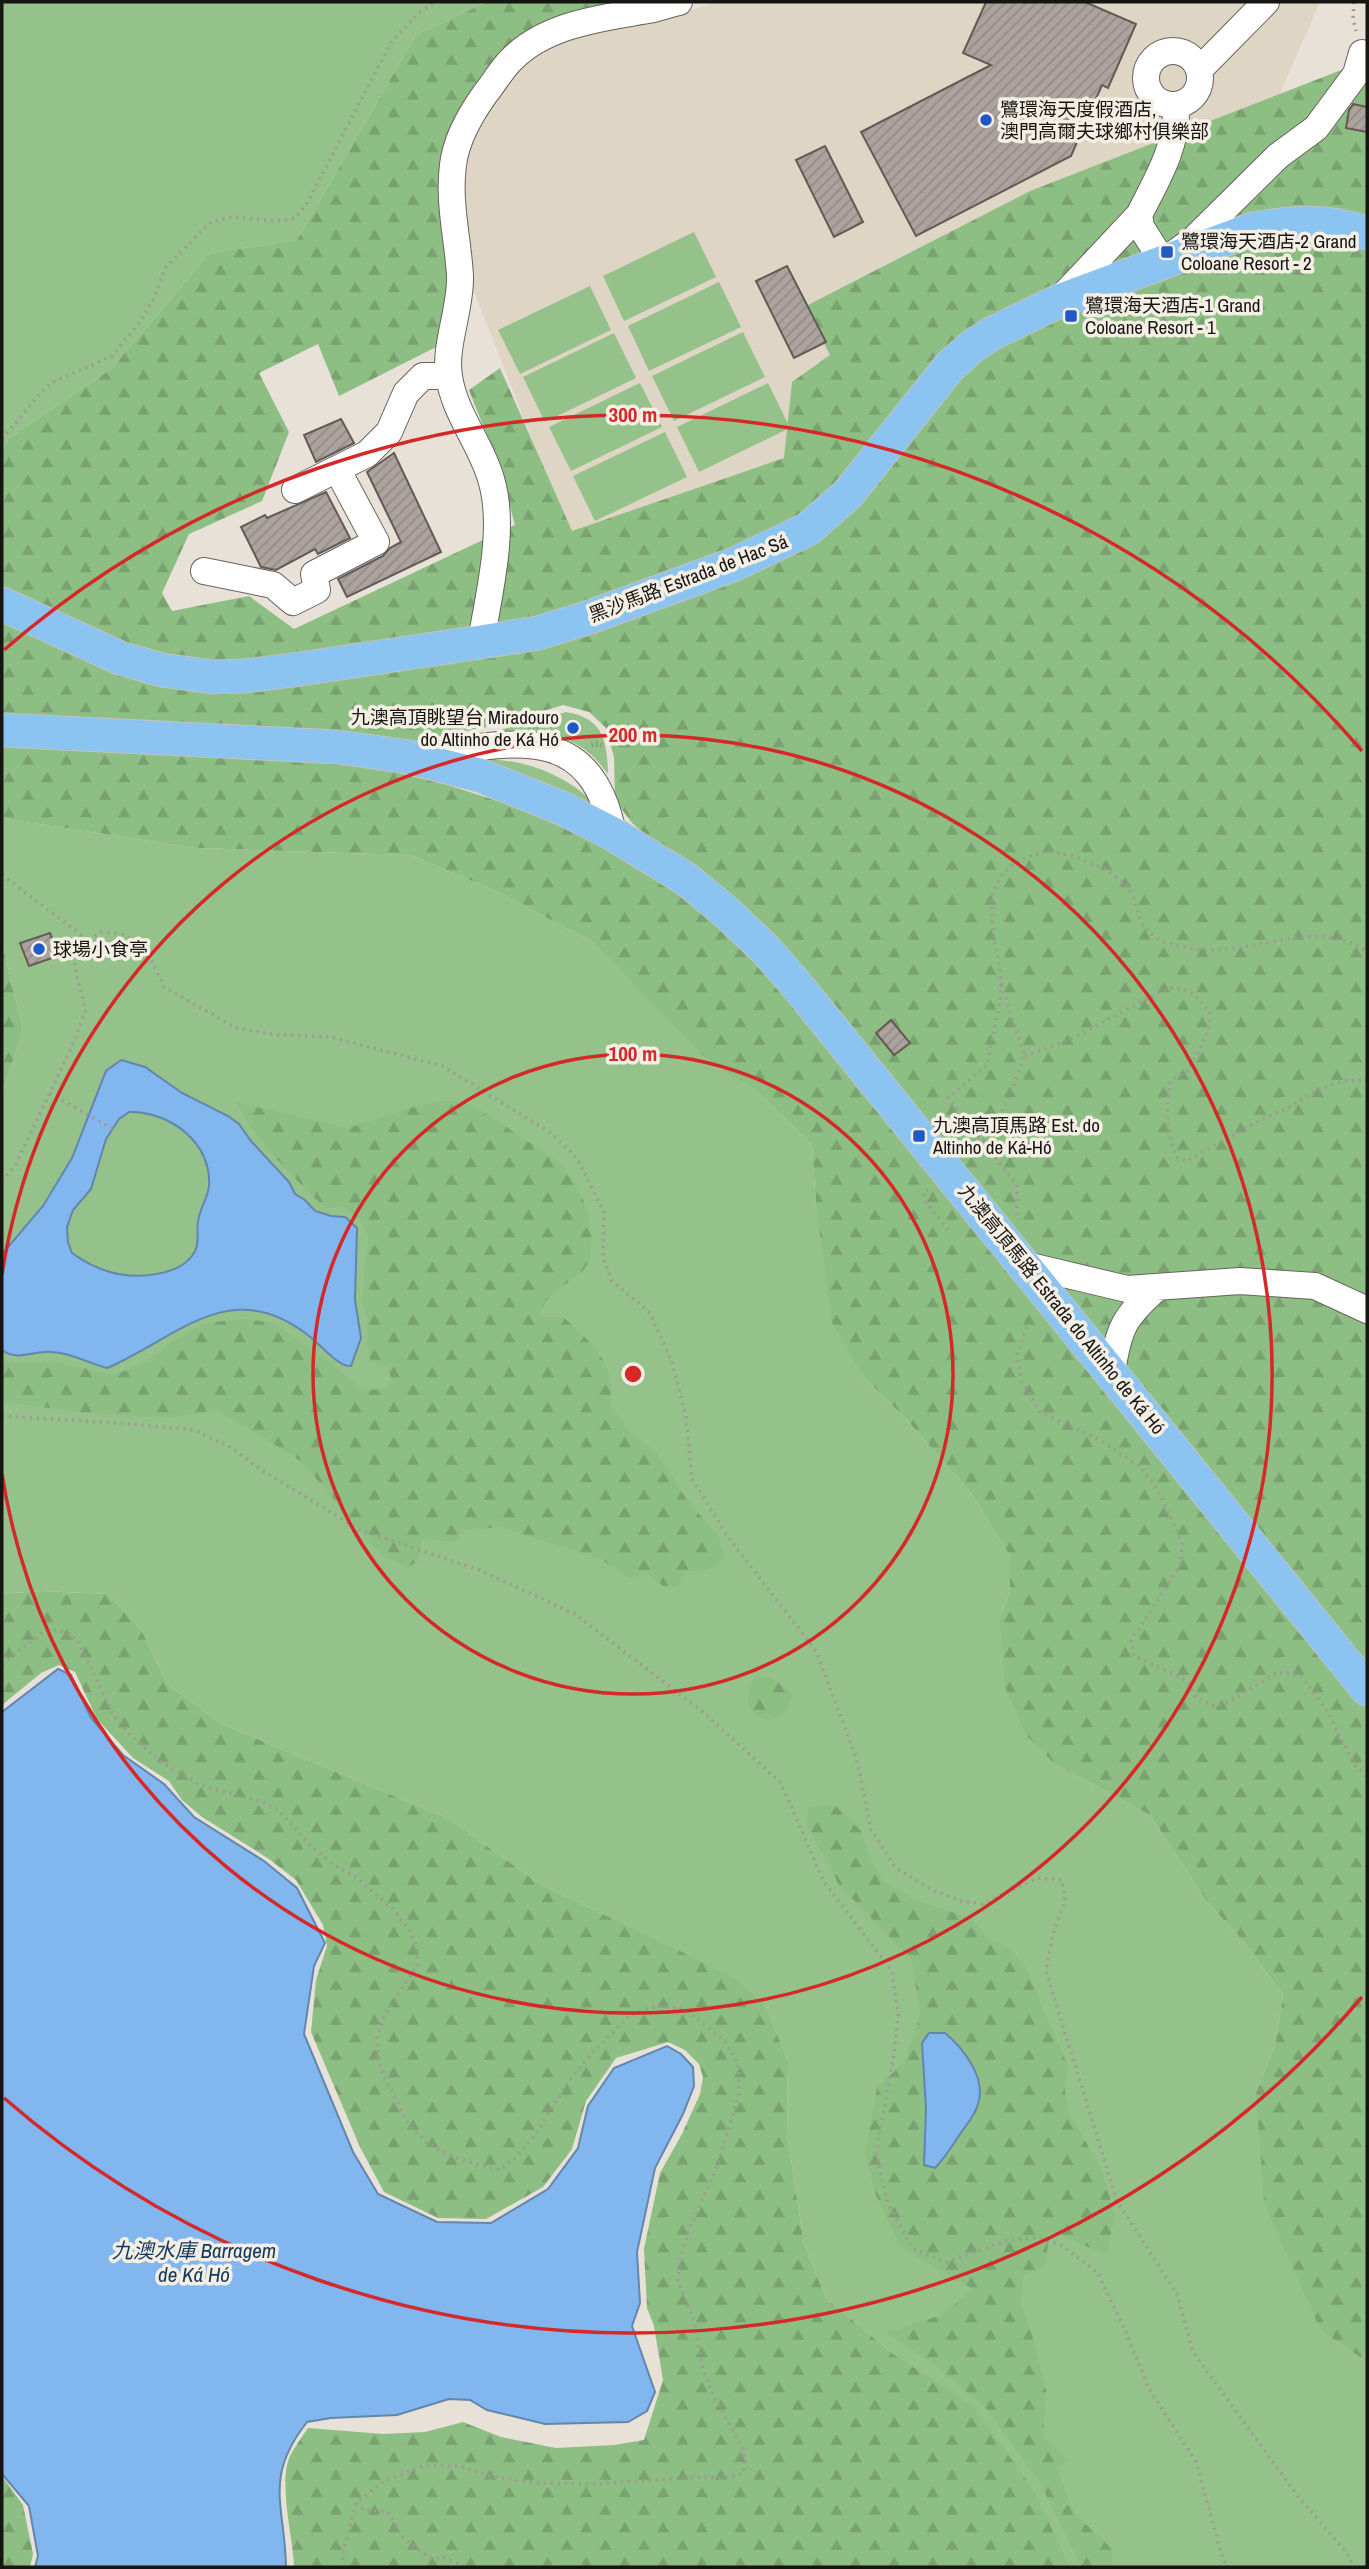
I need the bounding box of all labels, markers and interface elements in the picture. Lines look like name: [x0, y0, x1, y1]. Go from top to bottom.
place label: 鷺環海天度假酒店, 澳門高爾夫球鄉村俱樂部: [1000, 96, 1209, 144]
marker: 鷺環海天度假酒店, 澳門高爾夫球鄉村俱樂部: [978, 112, 994, 128]
place label: 鷺環海天酒店-2 Grand Coloane Resort - 2: [1181, 228, 1357, 276]
marker: 鷺環海天酒店-2 Grand Coloane Resort - 2: [1159, 244, 1175, 260]
place label: 鷺環海天酒店-1 Grand Coloane Resort - 1: [1085, 292, 1261, 340]
marker: 鷺環海天酒店-1 Grand Coloane Resort - 1: [1063, 308, 1079, 324]
text: 300 m: [609, 400, 657, 429]
street label: 黑沙馬路 Estrada de Hac Sá: [585, 528, 792, 628]
place label: 九澳高頂眺望台 Miradouro do Altinho de Ká Hó: [351, 704, 559, 752]
marker: 九澳高頂眺望台 Miradouro do Altinho de Ká Hó: [565, 720, 581, 736]
text: 200 m: [609, 720, 657, 749]
place label: 球場小食亭: [53, 936, 148, 962]
marker: 球場小食亭: [31, 941, 47, 957]
text: 100 m: [609, 1039, 657, 1068]
place label: 九澳高頂馬路 Est. do Altinho de Ká-Hó: [932, 1112, 1100, 1160]
marker: 九澳高頂馬路 Est. do Altinho de Ká-Hó: [911, 1128, 927, 1144]
street label: 九澳高頂馬路 Estrada do Altinho de Ká Hó: [953, 1178, 1171, 1440]
centre of rings: [621, 1362, 645, 1386]
water label: 九澳水庫 Barragem de Ká Hó: [112, 2236, 276, 2289]

